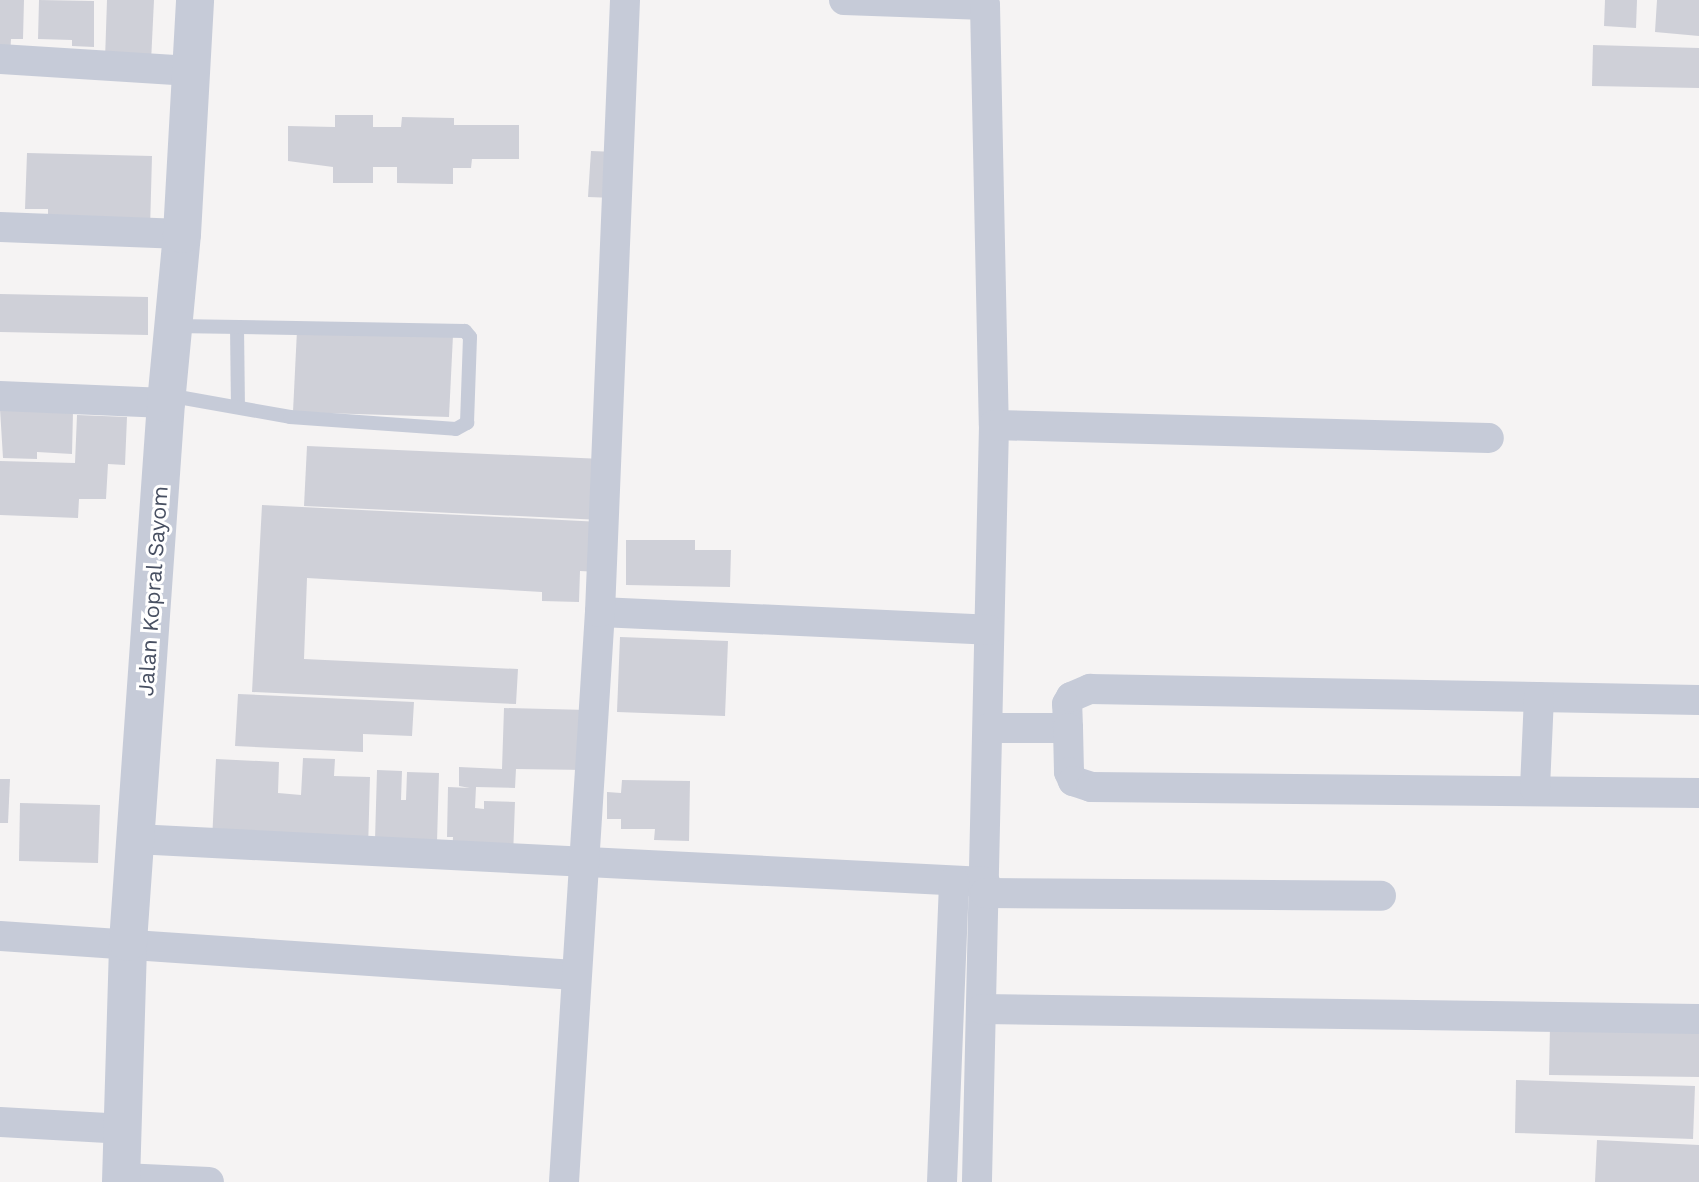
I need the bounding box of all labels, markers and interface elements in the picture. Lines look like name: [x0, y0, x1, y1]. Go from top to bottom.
street label: Jalan Kopral Sayom: [132, 484, 174, 698]

